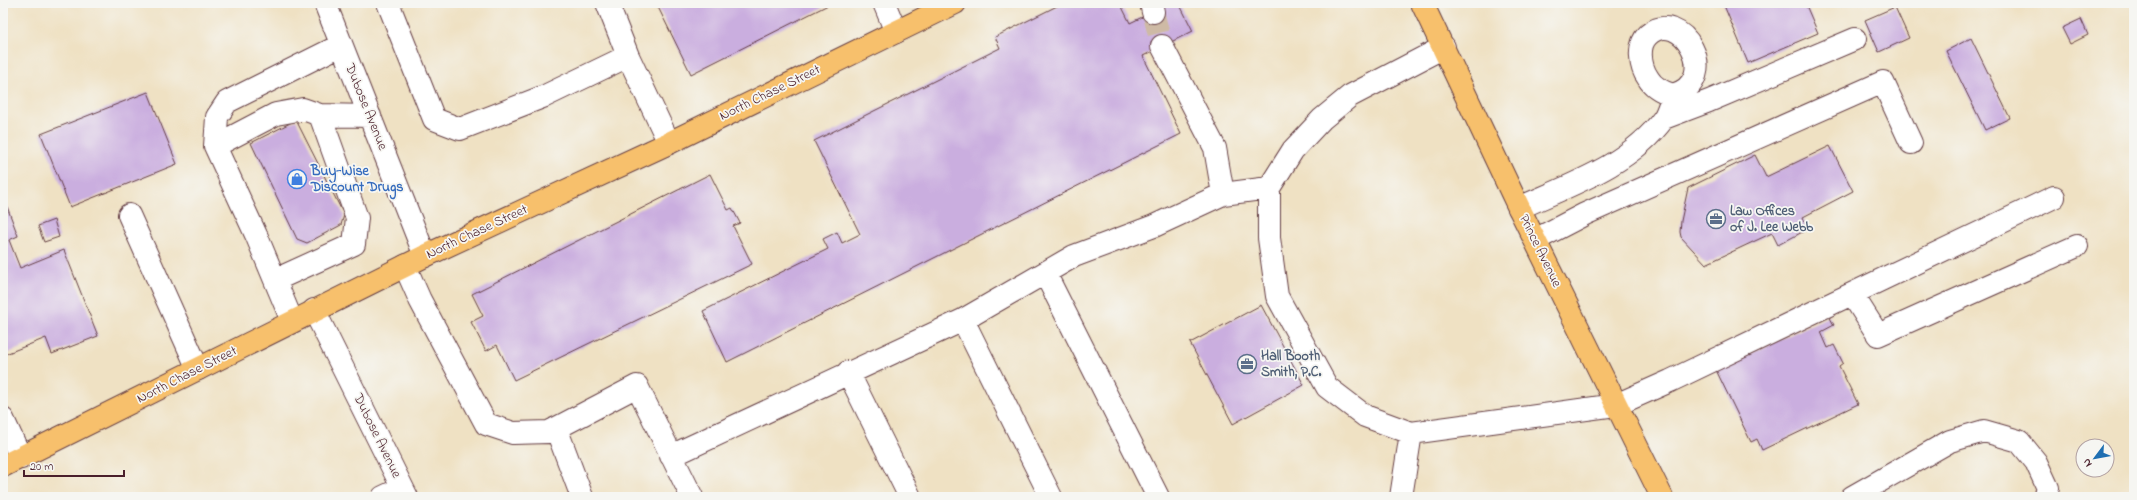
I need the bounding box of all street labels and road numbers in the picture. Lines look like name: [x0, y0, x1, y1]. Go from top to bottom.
street label: North Chase Street: [716, 59, 824, 127]
street label: Dubose Avenue: [339, 60, 393, 154]
street label: North Chase Street: [423, 199, 532, 265]
street label: Prince Avenue: [1513, 211, 1567, 292]
street label: North Chase Street: [133, 341, 241, 409]
street label: Dubose Avenue: [347, 389, 407, 482]

